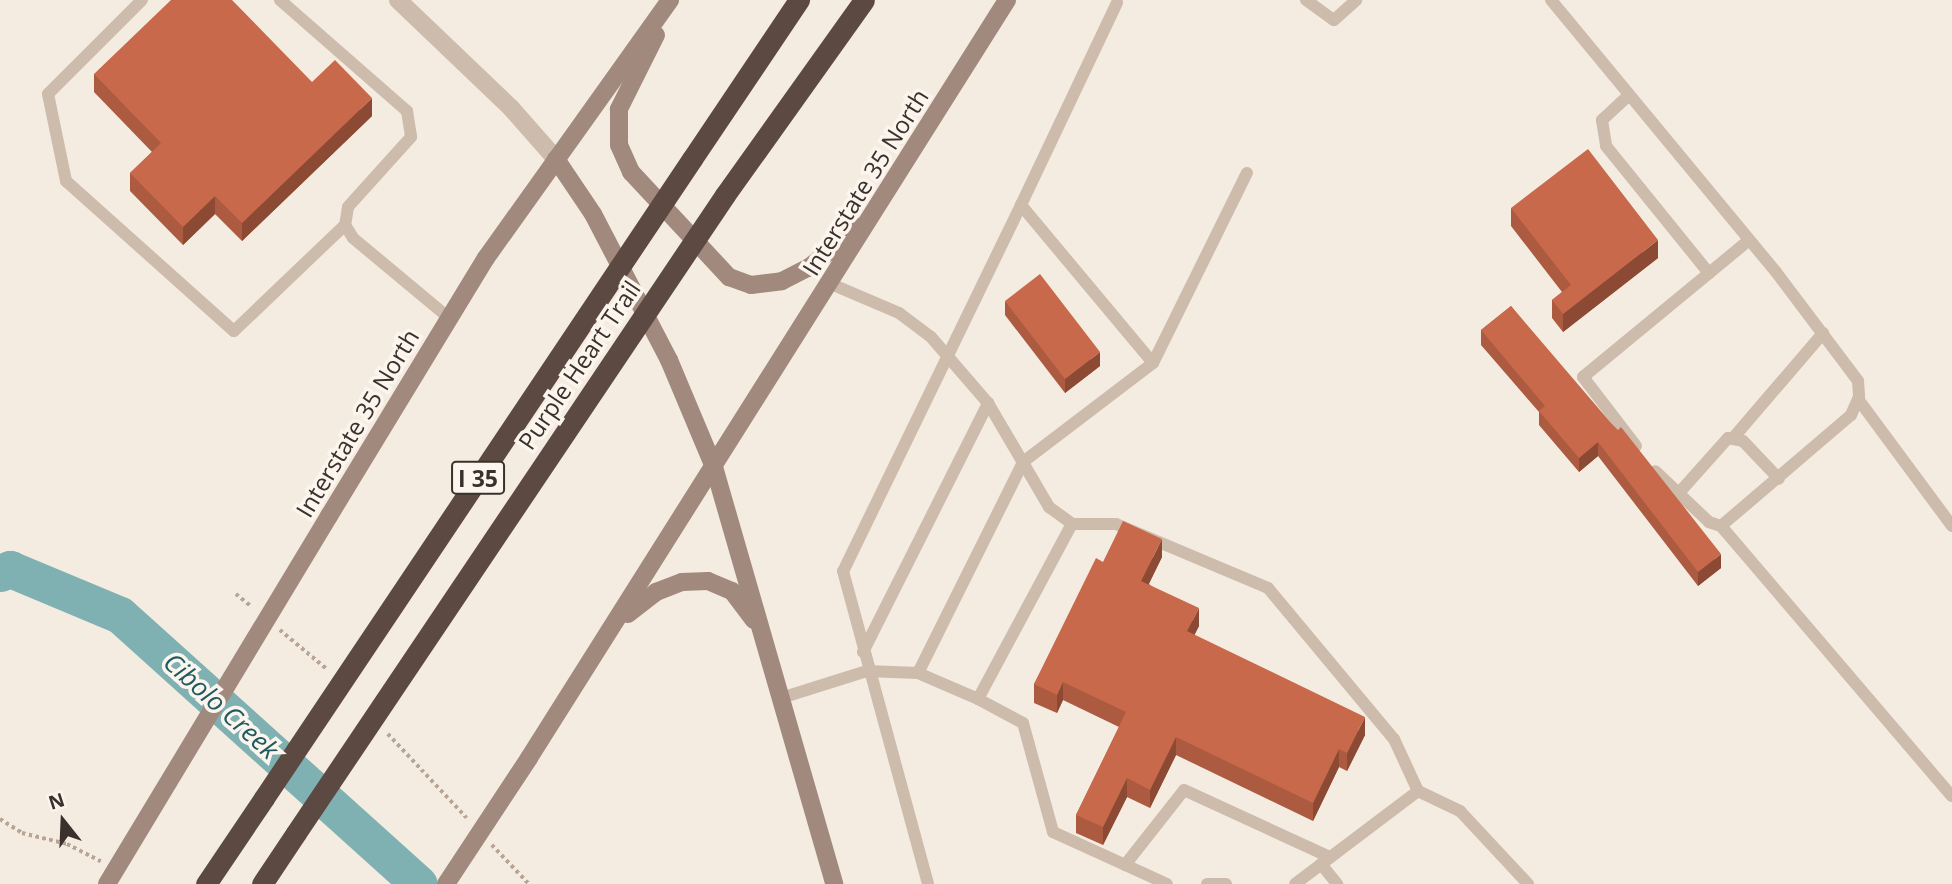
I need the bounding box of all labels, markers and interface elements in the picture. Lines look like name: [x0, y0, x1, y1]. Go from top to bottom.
street label: Interstate 35 North: [796, 84, 934, 280]
street label: Purple Heart Trail: [512, 275, 646, 455]
street label: Interstate 35 North: [290, 324, 424, 522]
road number: I 35: [450, 458, 506, 498]
water label: Cibolo Creek: [157, 646, 285, 766]
north arrow: [28, 786, 98, 856]
text: N: [45, 786, 68, 816]

